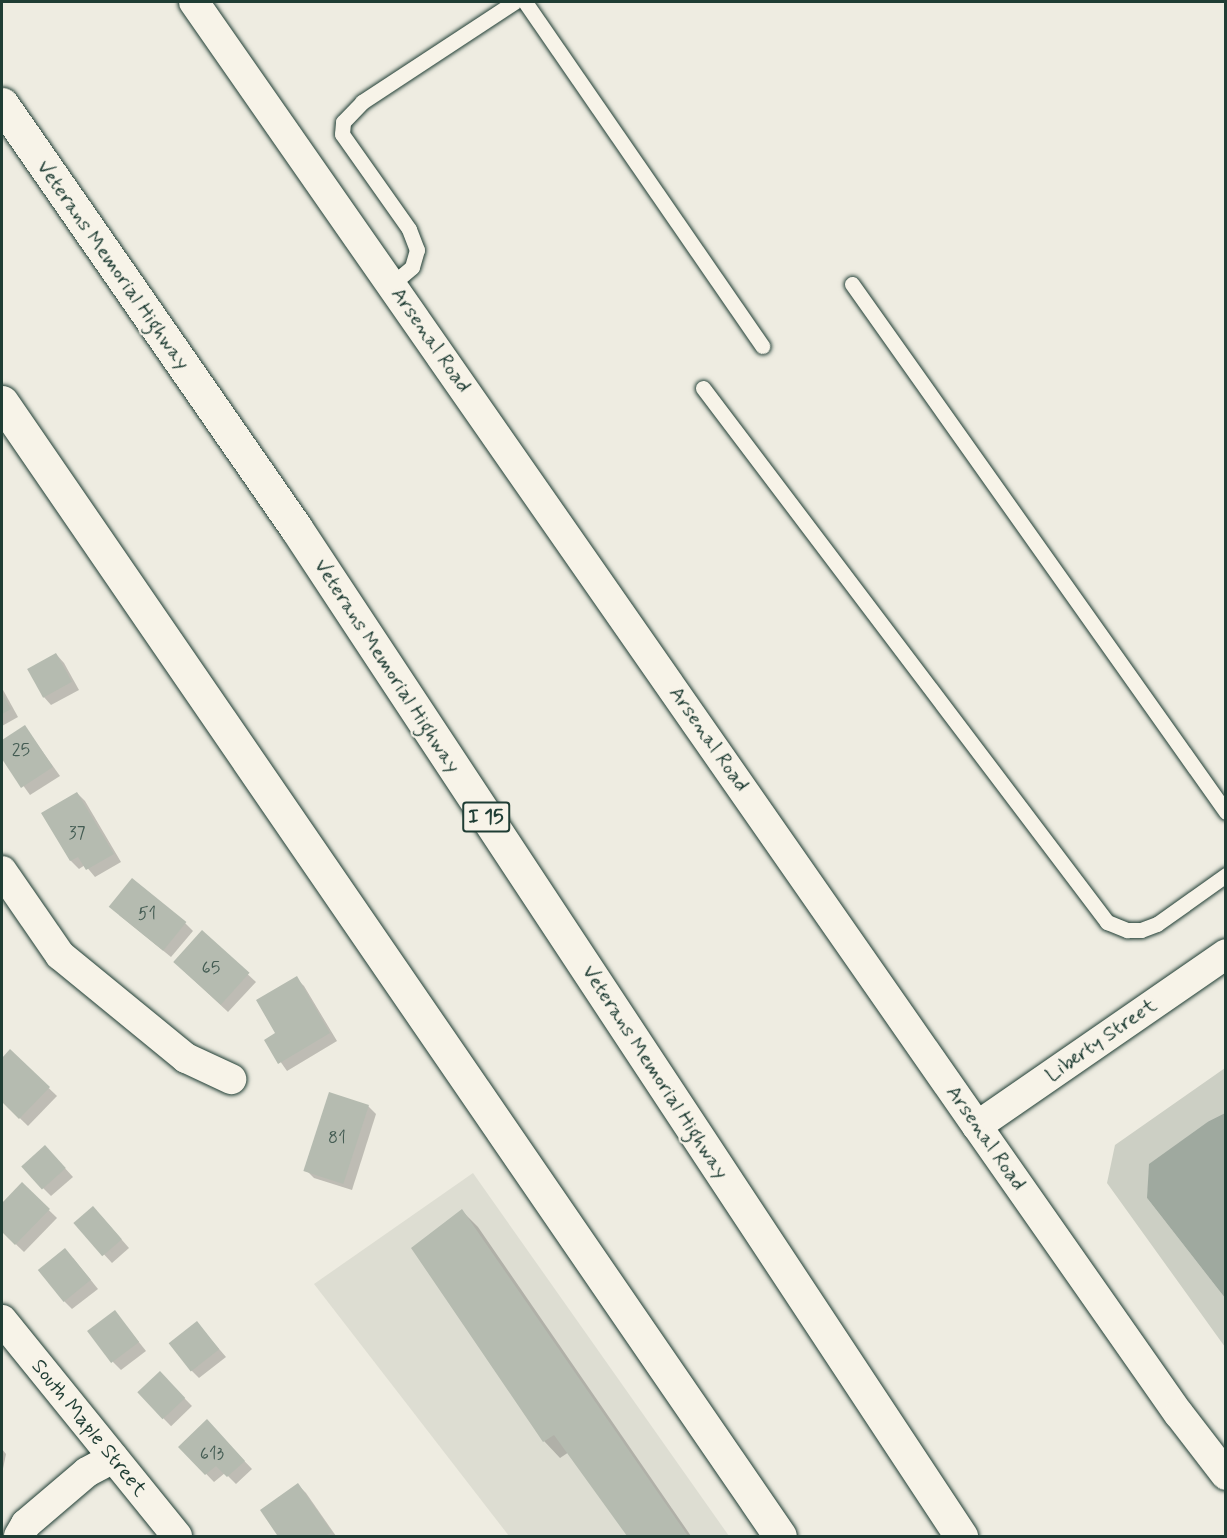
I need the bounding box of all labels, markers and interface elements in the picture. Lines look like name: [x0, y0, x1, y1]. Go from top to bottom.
street label: Veterans Memorial Highway: [30, 153, 196, 377]
street label: Arsenal Road: [385, 282, 477, 398]
street label: Veterans Memorial Highway: [307, 552, 467, 780]
street label: Arsenal Road: [663, 681, 755, 797]
house number: 25: [12, 739, 30, 761]
road number: I 15: [462, 800, 510, 834]
house number: 37: [68, 822, 86, 844]
house number: 51: [138, 903, 156, 925]
house number: 65: [202, 957, 220, 979]
street label: Veterans Memorial Highway: [575, 958, 735, 1186]
street label: Liberty Street: [1040, 992, 1162, 1088]
street label: Arsenal Road: [940, 1080, 1032, 1196]
house number: 81: [328, 1127, 346, 1149]
street label: South Maple Street: [26, 1354, 152, 1502]
house number: 613: [200, 1443, 224, 1465]

